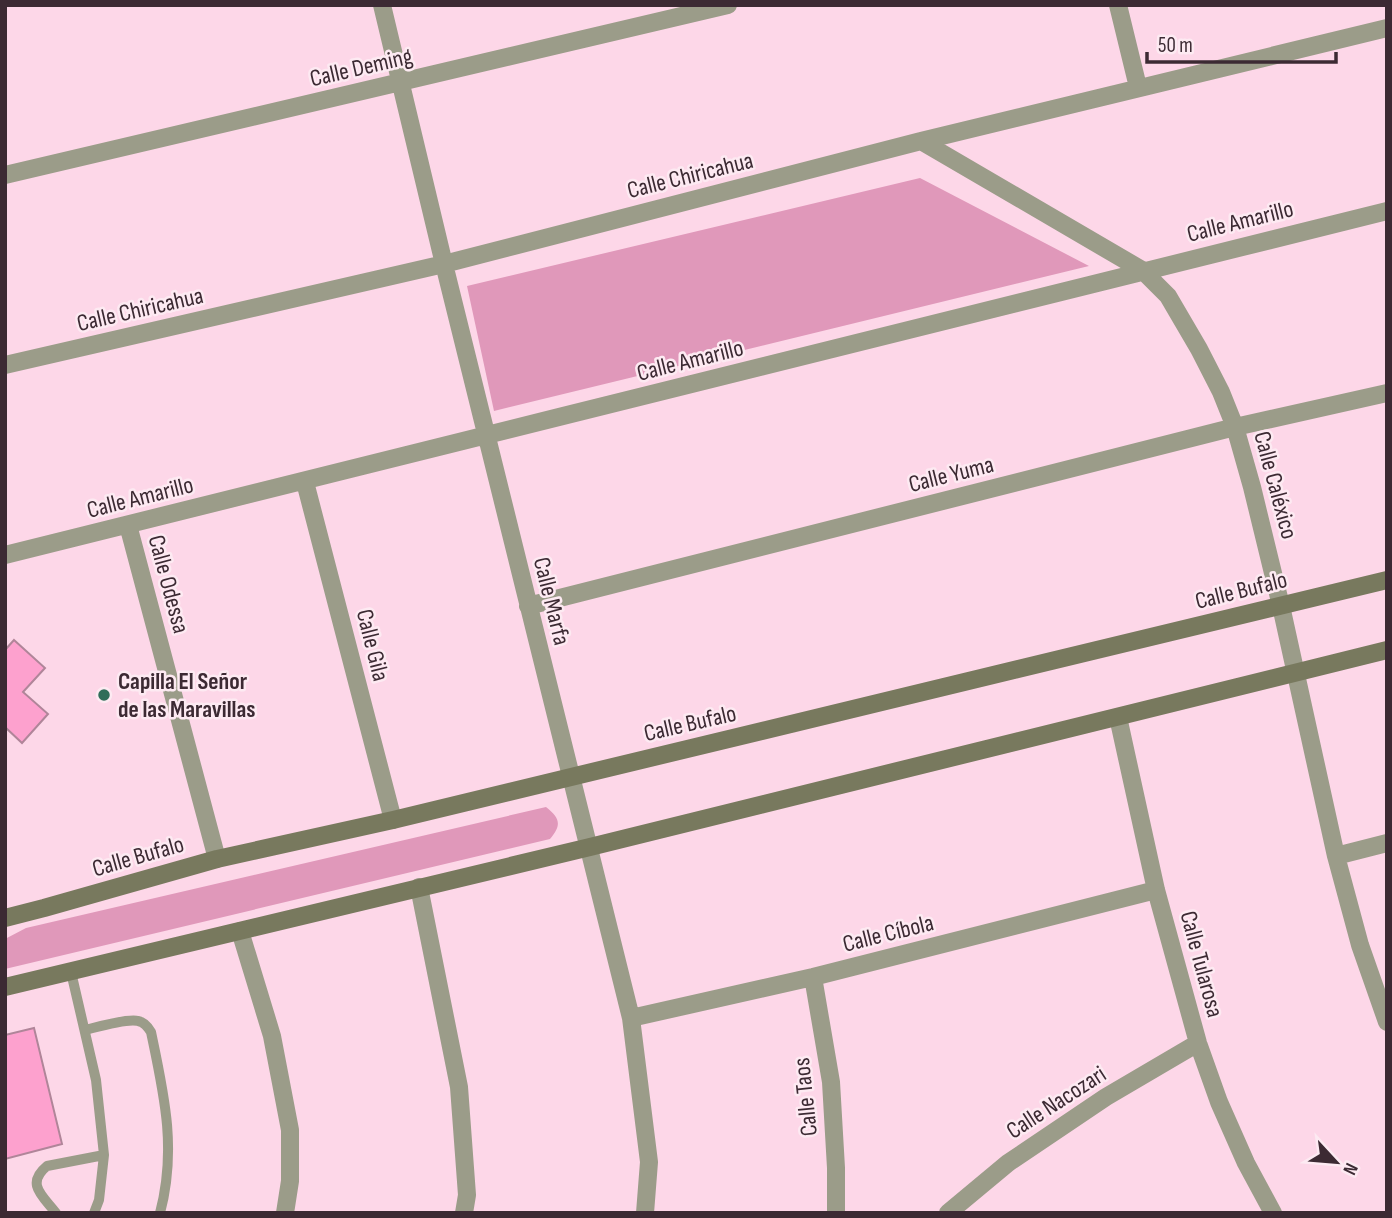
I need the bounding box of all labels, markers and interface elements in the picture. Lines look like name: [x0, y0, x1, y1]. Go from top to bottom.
scale bar: [1147, 21, 1336, 65]
text: 50 m: [1158, 33, 1193, 58]
street label: Calle Deming: [307, 42, 415, 93]
street label: Calle Chiricahua: [624, 146, 756, 205]
street label: Calle Amarillo: [1184, 194, 1296, 249]
street label: Calle Chiricahua: [74, 281, 206, 338]
street label: Calle Amarillo: [634, 333, 746, 388]
street label: Calle Caléxico: [1247, 428, 1304, 542]
street label: Calle Yuma: [906, 450, 997, 499]
street label: Calle Amarillo: [84, 470, 196, 525]
street label: Calle Odessa: [142, 532, 196, 636]
street label: Calle Marfa: [527, 554, 576, 648]
street label: Calle Bufalo: [1192, 565, 1290, 616]
street label: Calle Gila: [350, 606, 395, 684]
place label: Capilla El Señor de las Maravillas: [118, 667, 256, 724]
marker: Capilla El Señor de las Maravillas: [96, 687, 112, 703]
street label: Calle Bufalo: [641, 699, 739, 748]
street label: Calle Bufalo: [89, 830, 187, 883]
street label: Calle Cíbola: [840, 908, 937, 959]
street label: Calle Tularosa: [1173, 908, 1230, 1020]
street label: Calle Taos: [787, 1056, 824, 1138]
street label: Calle Nacozari: [1001, 1060, 1111, 1145]
north arrow: [1301, 1127, 1371, 1197]
text: N: [1337, 1159, 1362, 1178]

